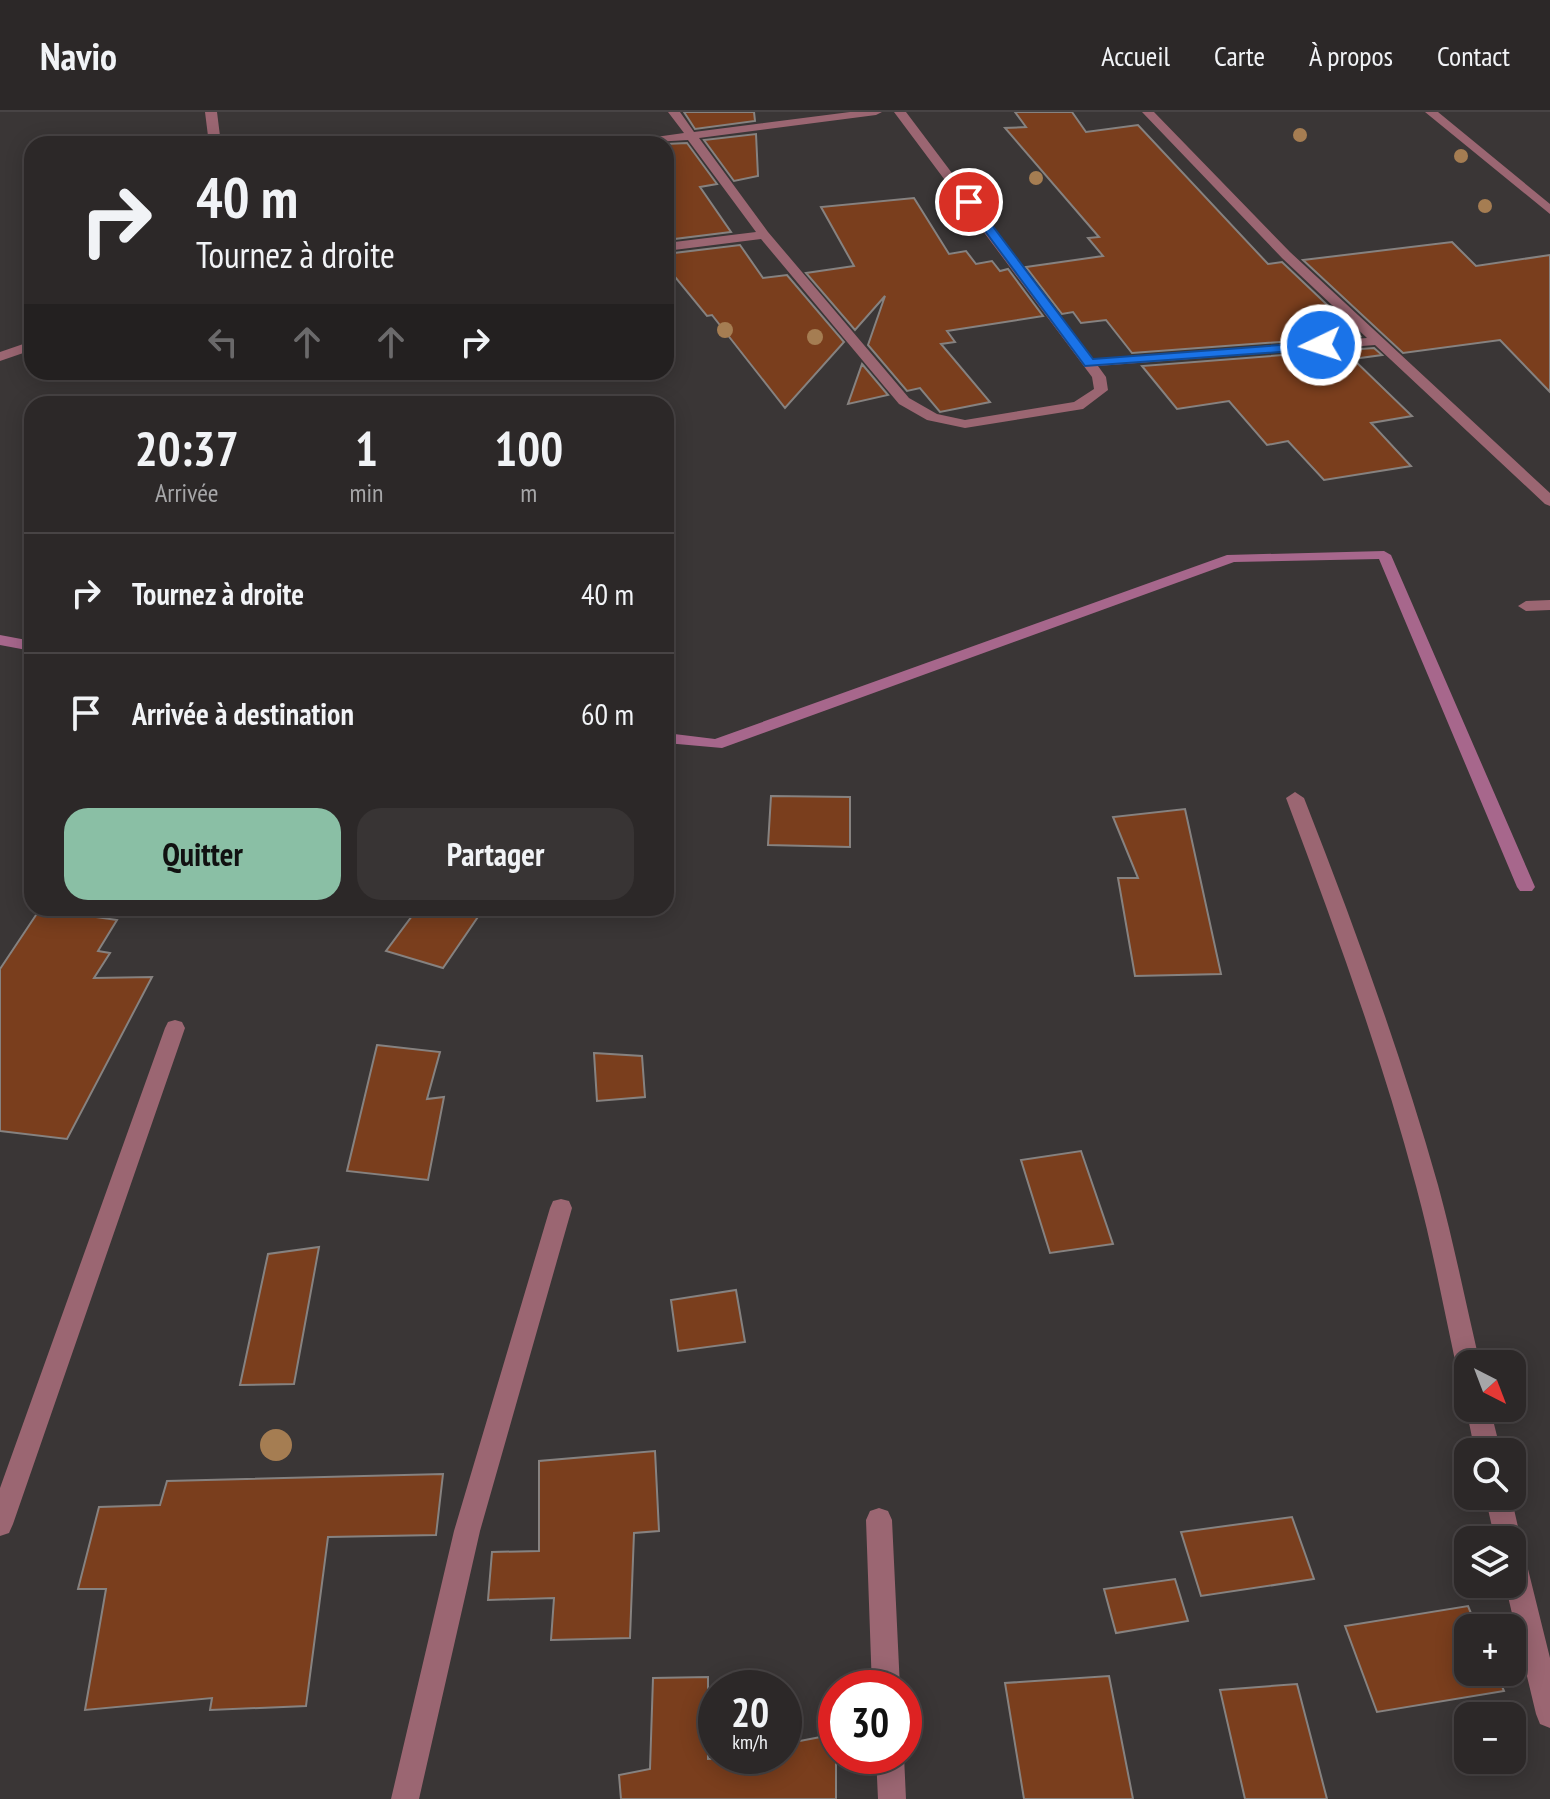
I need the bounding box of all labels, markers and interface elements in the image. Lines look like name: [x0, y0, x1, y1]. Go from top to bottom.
text: Navio: [40, 31, 117, 80]
text: Accueil: [1101, 37, 1170, 74]
text: Carte: [1214, 37, 1265, 74]
text: À propos: [1309, 37, 1393, 74]
text: Contact: [1437, 37, 1510, 74]
text: 40 m: [196, 161, 298, 233]
icon: right: [64, 168, 168, 272]
pin: [935, 168, 1003, 236]
icon: arrive: [947, 180, 991, 224]
text: Tournez à droite: [196, 231, 395, 278]
position arrow: [1279, 303, 1363, 387]
icon: left: [201, 320, 245, 364]
icon: ahead: [285, 320, 329, 364]
icon: ahead: [369, 320, 413, 364]
icon: right: [453, 320, 497, 364]
text: 20:37: [135, 417, 239, 479]
text: 1: [355, 417, 378, 479]
text: 100: [494, 417, 563, 479]
text: Arrivée: [155, 476, 219, 509]
text: min: [349, 476, 383, 509]
text: m: [520, 476, 537, 509]
icon: right: [64, 571, 108, 615]
text: Tournez à droite: [132, 574, 304, 613]
text: 40 m: [581, 574, 634, 613]
icon: arrive: [64, 691, 108, 735]
text: Arrivée à destination: [132, 694, 354, 733]
text: 60 m: [581, 694, 634, 733]
button: Quitter: [64, 808, 341, 900]
button: Partager: [357, 808, 634, 900]
north arrow: [1454, 1350, 1526, 1422]
map controls: [1454, 1350, 1526, 1774]
button: search: [1454, 1438, 1526, 1510]
button: layers: [1454, 1526, 1526, 1598]
button: +: [1454, 1614, 1526, 1686]
speed limit sign: 30: [818, 1670, 922, 1774]
text: 20: [731, 1686, 769, 1738]
button: −: [1454, 1702, 1526, 1774]
text: km/h: [732, 1729, 768, 1755]

